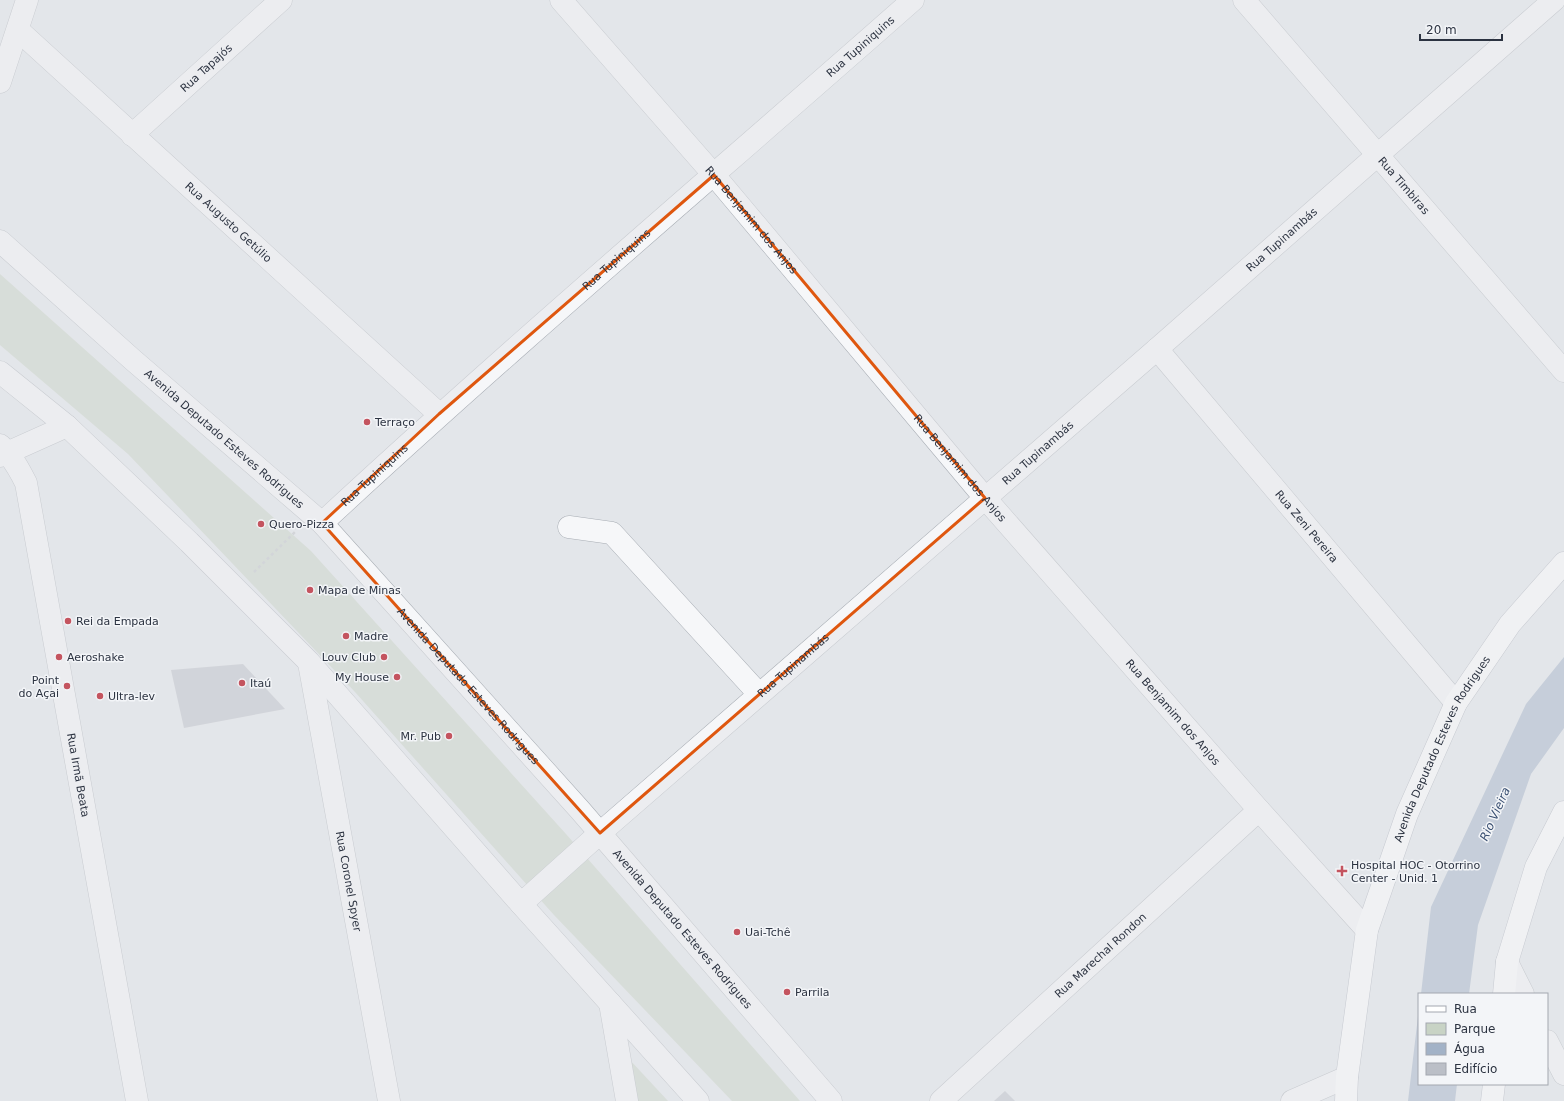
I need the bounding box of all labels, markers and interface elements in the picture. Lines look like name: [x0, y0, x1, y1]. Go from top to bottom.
street label: Rua Tupiniquins: [824, 13, 897, 80]
scale bar: [1420, 16, 1502, 42]
text: 20 m: [1426, 23, 1457, 37]
street label: Rua Tapajós: [178, 41, 235, 95]
street label: Rua Timbiras: [1376, 154, 1433, 217]
street label: Rua Benjamim dos Anjos: [703, 163, 801, 277]
street label: Rua Augusto Getúlio: [183, 179, 275, 265]
street label: Rua Tupinambás: [1243, 205, 1320, 274]
street label: Rua Tupiniquins: [579, 226, 653, 293]
street label: Avenida Deputado Esteves Rodrigues: [142, 366, 307, 511]
street label: Rua Benjamim dos Anjos: [911, 412, 1009, 524]
place label: Terraço: [374, 416, 415, 429]
marker: Terraço: [362, 417, 372, 427]
street label: Rua Tupinambás: [999, 418, 1076, 487]
street label: Rua Tupiniquins: [338, 441, 411, 509]
street label: Rua Zeni Pereira: [1272, 487, 1341, 565]
place label: Quero-Pizza: [269, 518, 334, 531]
marker: Quero-Pizza: [256, 519, 266, 529]
place label: Mapa de Minas: [318, 584, 401, 597]
marker: Mapa de Minas: [305, 585, 315, 595]
street label: Avenida Deputado Esteves Rodrigues: [395, 605, 542, 767]
place label: Rei da Empada: [76, 615, 159, 628]
marker: Rei da Empada: [63, 616, 73, 626]
place label: Madre: [354, 630, 388, 643]
street label: Rua Tupinambás: [755, 630, 832, 700]
marker: Madre: [341, 631, 351, 641]
place label: Aeroshake: [67, 651, 125, 664]
place label: Louv Club: [322, 651, 376, 664]
marker: Aeroshake: [54, 652, 64, 662]
marker: Louv Club: [379, 652, 389, 662]
street label: Avenida Deputado Esteves Rodrigues: [1391, 653, 1493, 844]
street label: Rua Benjamim dos Anjos: [1123, 657, 1223, 768]
place label: My House: [335, 671, 389, 684]
marker: My House: [392, 672, 402, 682]
place label: Point do Açai: [19, 674, 60, 700]
place label: Itaú: [250, 677, 271, 690]
marker: Itaú: [237, 678, 247, 688]
marker: Point do Açai: [62, 681, 72, 691]
place label: Ultra-lev: [108, 690, 155, 703]
marker: Ultra-lev: [95, 691, 105, 701]
place label: Mr. Pub: [401, 730, 441, 743]
marker: Mr. Pub: [444, 731, 454, 741]
street label: Rua Irmã Beata: [65, 732, 92, 818]
water label: Rio Vieira: [1477, 785, 1513, 843]
street label: Rua Coronel Spyer: [333, 830, 365, 933]
street label: Avenida Deputado Esteves Rodrigues: [610, 847, 755, 1011]
place label: Hospital HOC - Otorrino Center - Unid. 1: [1351, 859, 1481, 885]
marker: Hospital HOC - Otorrino Center - Unid. 1: [1336, 865, 1348, 877]
street label: Rua Marechal Rondon: [1052, 910, 1149, 1000]
place label: Uai-Tchê: [745, 926, 791, 939]
marker: Uai-Tchê: [732, 927, 742, 937]
place label: Parrila: [795, 986, 830, 999]
marker: Parrila: [782, 987, 792, 997]
legend: [1418, 993, 1548, 1085]
text: Rua: [1454, 1002, 1477, 1016]
text: Parque: [1454, 1022, 1495, 1036]
text: Água: [1454, 1041, 1485, 1056]
text: Edifício: [1454, 1062, 1497, 1076]

